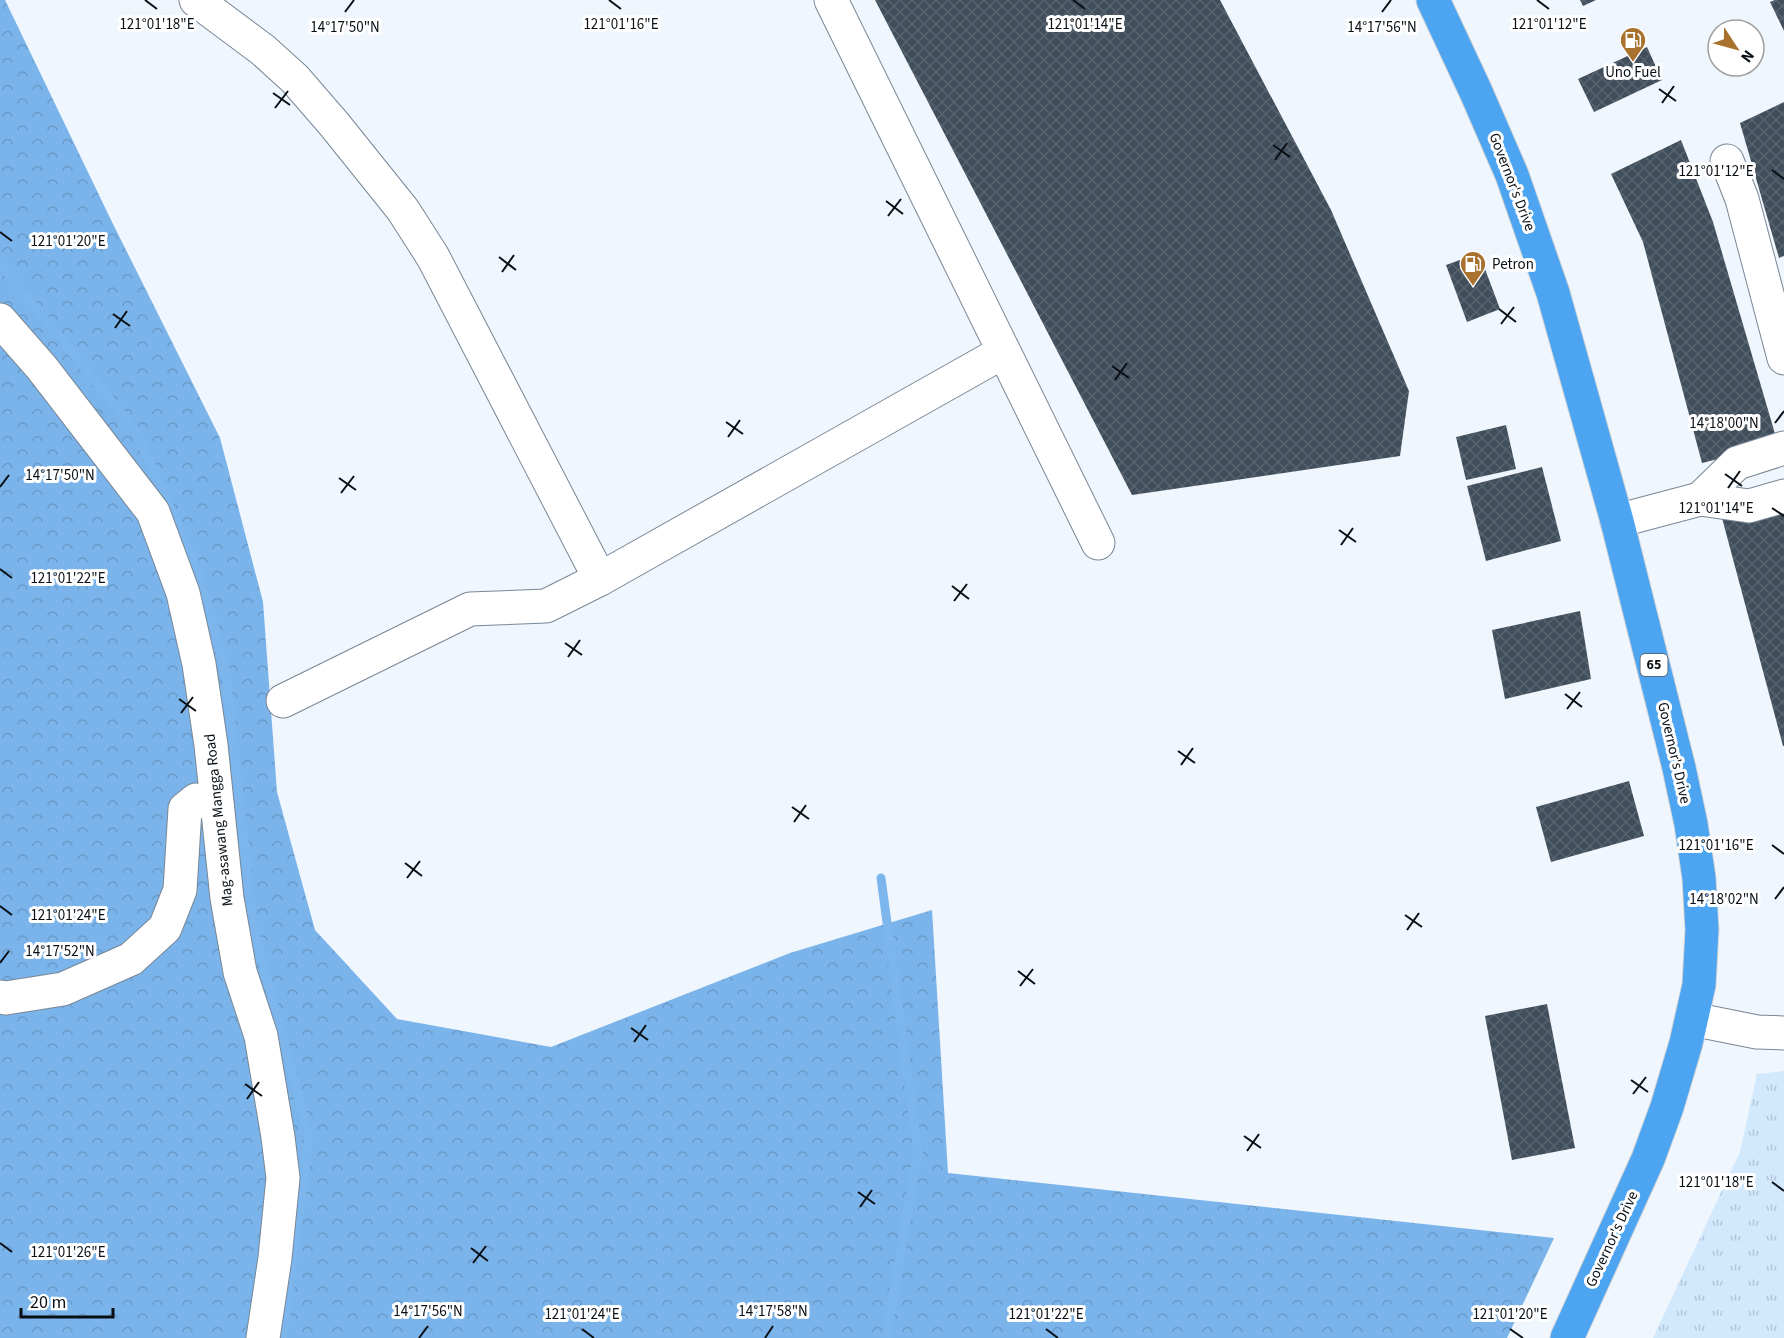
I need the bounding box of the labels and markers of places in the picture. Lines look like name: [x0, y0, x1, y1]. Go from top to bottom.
fuel station icon: Uno Fuel: [1618, 25, 1648, 63]
place label: Uno Fuel: [1605, 62, 1661, 83]
fuel station icon: Petron: [1458, 249, 1488, 287]
place label: Petron: [1492, 254, 1534, 275]

